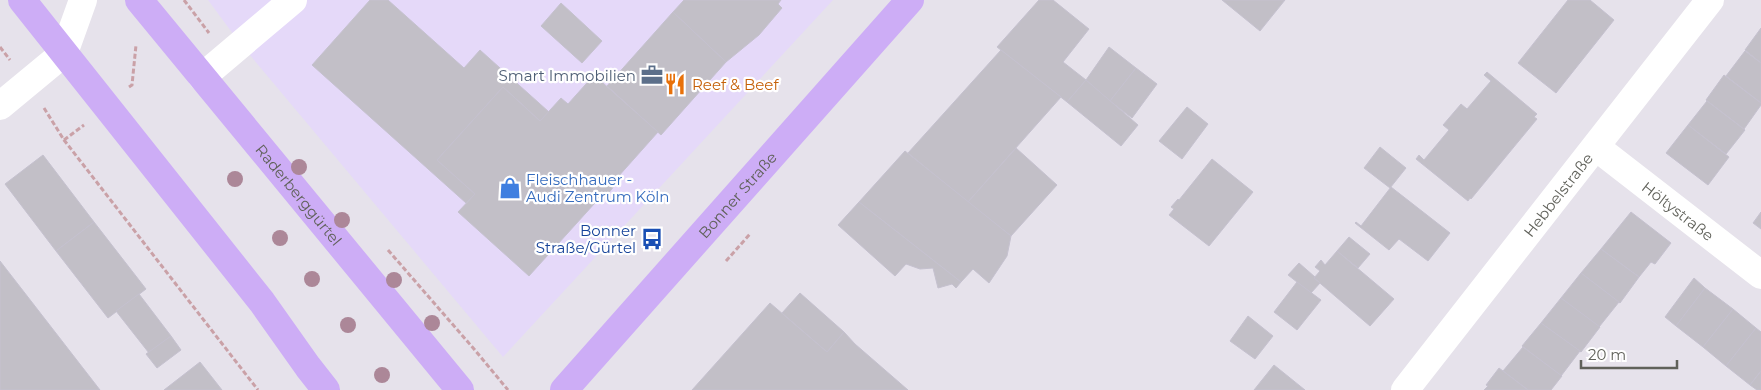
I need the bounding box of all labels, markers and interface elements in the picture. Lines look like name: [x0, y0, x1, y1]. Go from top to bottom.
office icon: Smart Immobilien: [639, 62, 665, 88]
place label: Smart Immobilien: [499, 66, 636, 85]
restaurant icon: Reef & Beef: [662, 71, 688, 97]
place label: Reef & Beef: [692, 75, 779, 94]
street label: Raderberggürtel: [252, 140, 346, 249]
street label: Bonner Straße: [694, 148, 780, 242]
street label: Hebbelstraße: [1519, 149, 1597, 240]
place label: Fleischhauer - Audi Zentrum Köln: [526, 170, 669, 206]
shop icon: Fleischhauer - Audi Zentrum Köln: [497, 175, 523, 201]
street label: Höltystraße: [1638, 177, 1718, 245]
place label: Bonner Straße/Gürtel: [536, 221, 636, 257]
bus stop icon: Bonner Straße/Gürtel: [639, 226, 665, 252]
scale bar: [1581, 338, 1677, 370]
text: 20 m: [1588, 345, 1626, 364]

